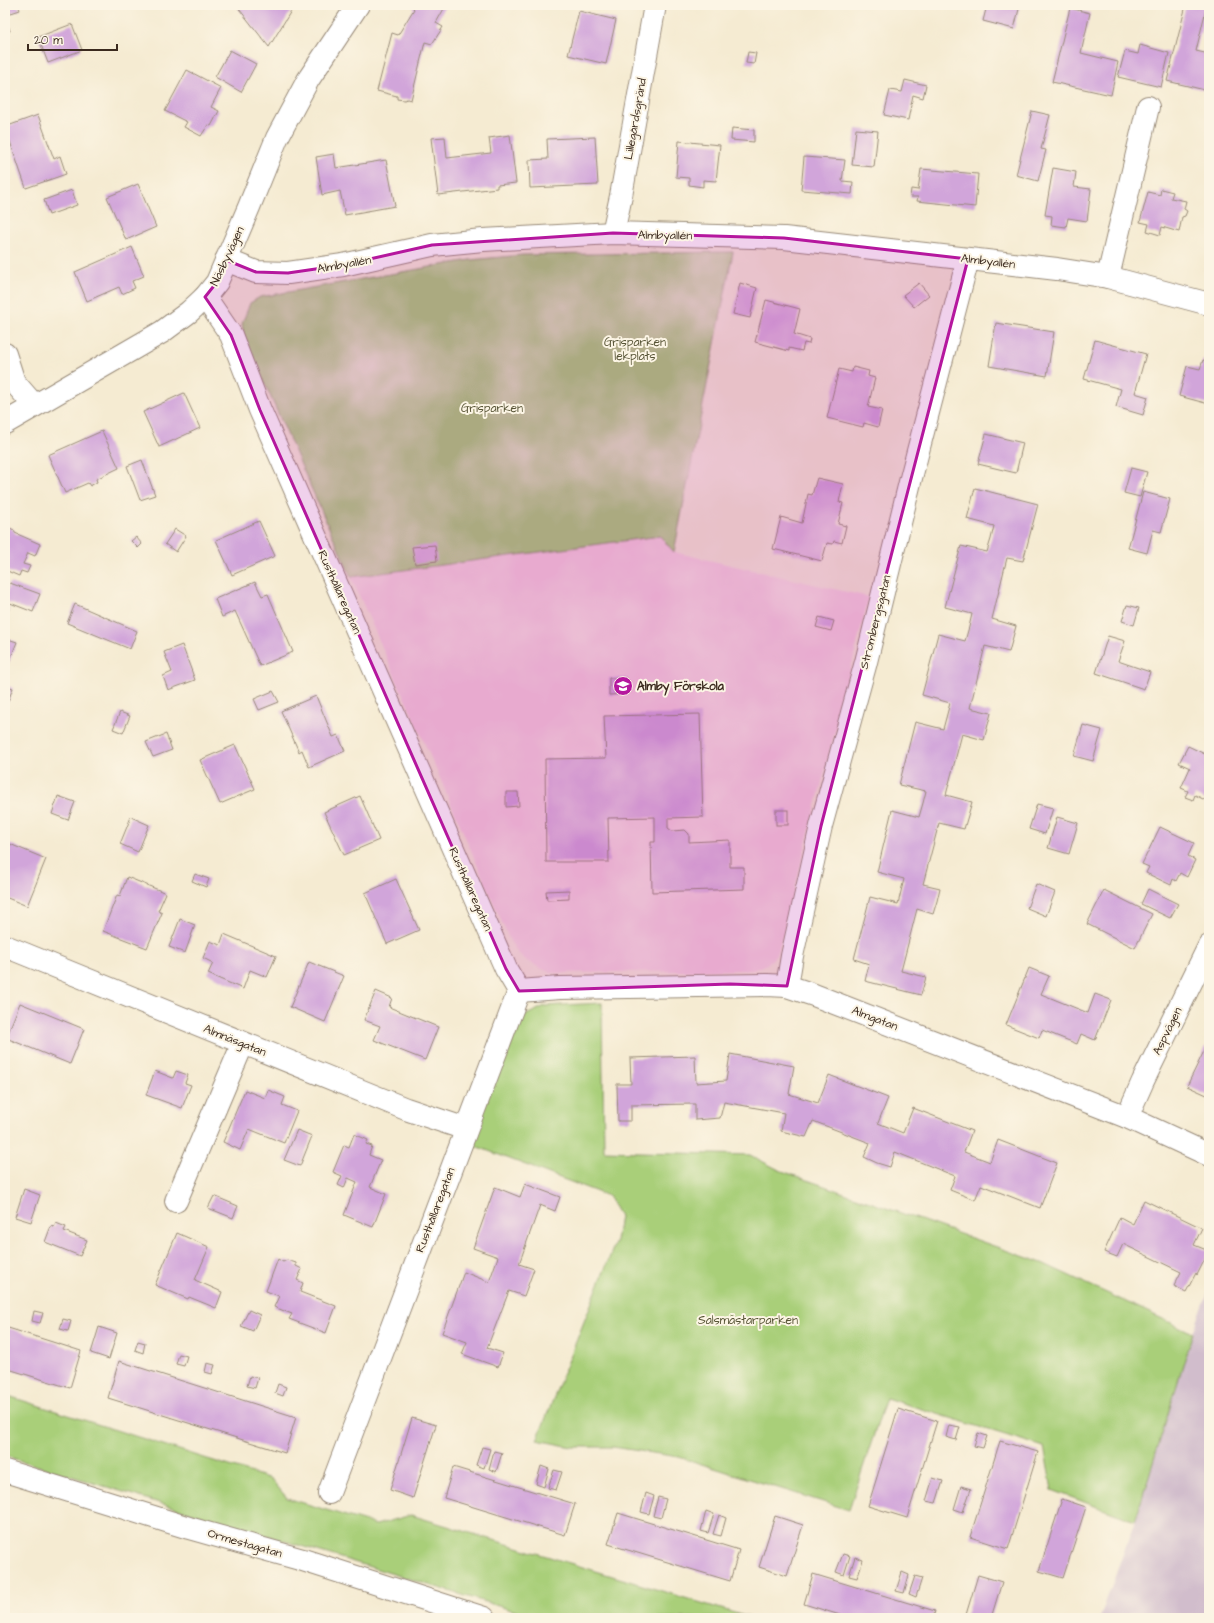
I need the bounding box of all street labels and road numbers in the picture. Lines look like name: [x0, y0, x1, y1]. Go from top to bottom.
street label: Lillegårdsgränd: [620, 77, 652, 161]
street label: Näsbyvägen: [206, 224, 250, 289]
street label: Almbyallén: [638, 227, 692, 245]
street label: Almbyallén: [960, 250, 1016, 274]
street label: Almbyallén: [316, 251, 373, 279]
street label: Rusthållaregatan: [313, 548, 366, 637]
street label: Strombergsgatan: [856, 573, 896, 671]
street label: Rusthållaregatan: [444, 845, 497, 934]
street label: Almgatan: [849, 1002, 900, 1036]
street label: Aspvägen: [1149, 1004, 1187, 1058]
street label: Almnäsgatan: [201, 1020, 269, 1062]
street label: Rusthållaregatan: [411, 1165, 460, 1256]
street label: Ormestagatan: [205, 1525, 284, 1563]

